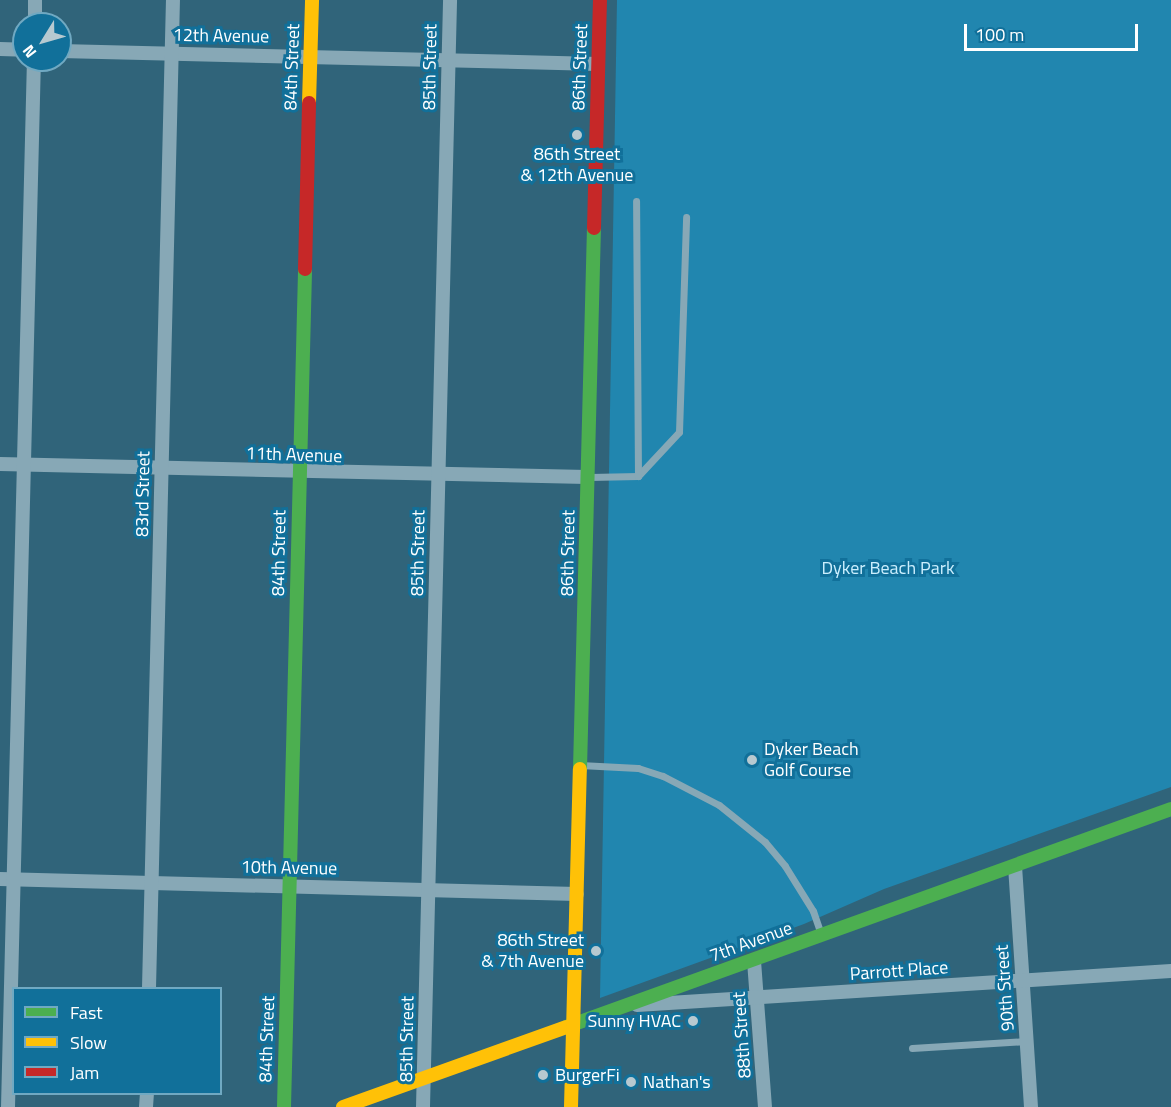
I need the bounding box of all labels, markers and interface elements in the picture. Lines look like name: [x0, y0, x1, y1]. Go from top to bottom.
north arrow: [12, 12, 72, 72]
scale bar: [967, 12, 1141, 50]
text: 100 m: [975, 21, 1024, 48]
street label: 84th Street: [280, 23, 304, 111]
street label: 86th Street: [568, 23, 592, 111]
street label: 12th Avenue: [173, 24, 269, 48]
street label: 85th Street: [418, 24, 442, 110]
text: N: [16, 40, 42, 63]
marker: 86th Street & 12th Avenue: [570, 128, 584, 142]
place label: 86th Street & 12th Avenue: [521, 144, 633, 186]
street label: 11th Avenue: [245, 443, 343, 467]
street label: 83rd Street: [131, 451, 155, 537]
street label: 84th Street: [267, 510, 291, 596]
street label: 85th Street: [406, 510, 430, 596]
street label: 86th Street: [556, 510, 580, 596]
park label: Dyker Beach Park: [821, 557, 955, 579]
place label: Dyker Beach Golf Course: [764, 739, 859, 782]
marker: Dyker Beach Golf Course: [745, 753, 759, 767]
street label: 10th Avenue: [241, 856, 337, 880]
street label: 7th Avenue: [707, 917, 795, 967]
place label: 86th Street & 7th Avenue: [481, 930, 584, 972]
marker: 86th Street & 7th Avenue: [589, 944, 603, 958]
street label: 90th Street: [991, 944, 1019, 1032]
street label: Parrott Place: [849, 957, 949, 985]
legend: [12, 987, 222, 1095]
street label: 88th Street: [728, 991, 756, 1079]
street label: 84th Street: [255, 995, 279, 1083]
street label: 85th Street: [395, 996, 419, 1082]
text: Fast: [70, 999, 103, 1026]
place label: Sunny HVAC: [587, 1010, 681, 1032]
marker: Sunny HVAC: [686, 1014, 700, 1028]
text: Slow: [70, 1029, 107, 1056]
text: Jam: [70, 1059, 99, 1086]
place label: BurgerFi: [555, 1064, 620, 1086]
marker: BurgerFi: [536, 1068, 550, 1082]
place label: Nathan's: [643, 1071, 711, 1093]
marker: Nathan's: [624, 1075, 638, 1089]

